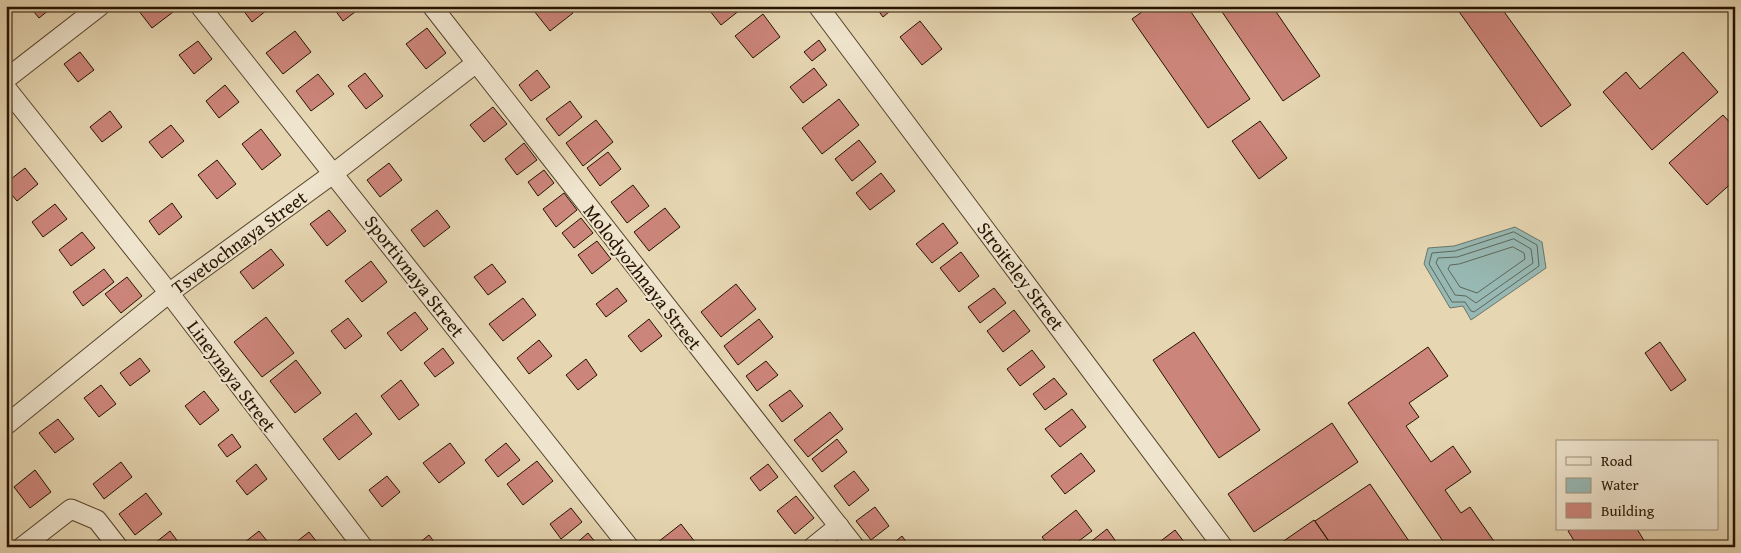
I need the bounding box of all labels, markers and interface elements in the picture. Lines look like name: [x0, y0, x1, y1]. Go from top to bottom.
street label: Tsvetochnaya Street: [165, 183, 313, 301]
street label: Molodyozhnaya Street: [577, 198, 709, 356]
street label: Sportivnaya Street: [358, 209, 472, 343]
street label: Stroiteley Street: [971, 216, 1072, 337]
street label: Lineynaya Street: [181, 314, 284, 438]
legend: [1556, 440, 1718, 530]
text: Road: [1601, 450, 1632, 471]
text: Water: [1601, 474, 1639, 495]
text: Building: [1601, 500, 1655, 521]

